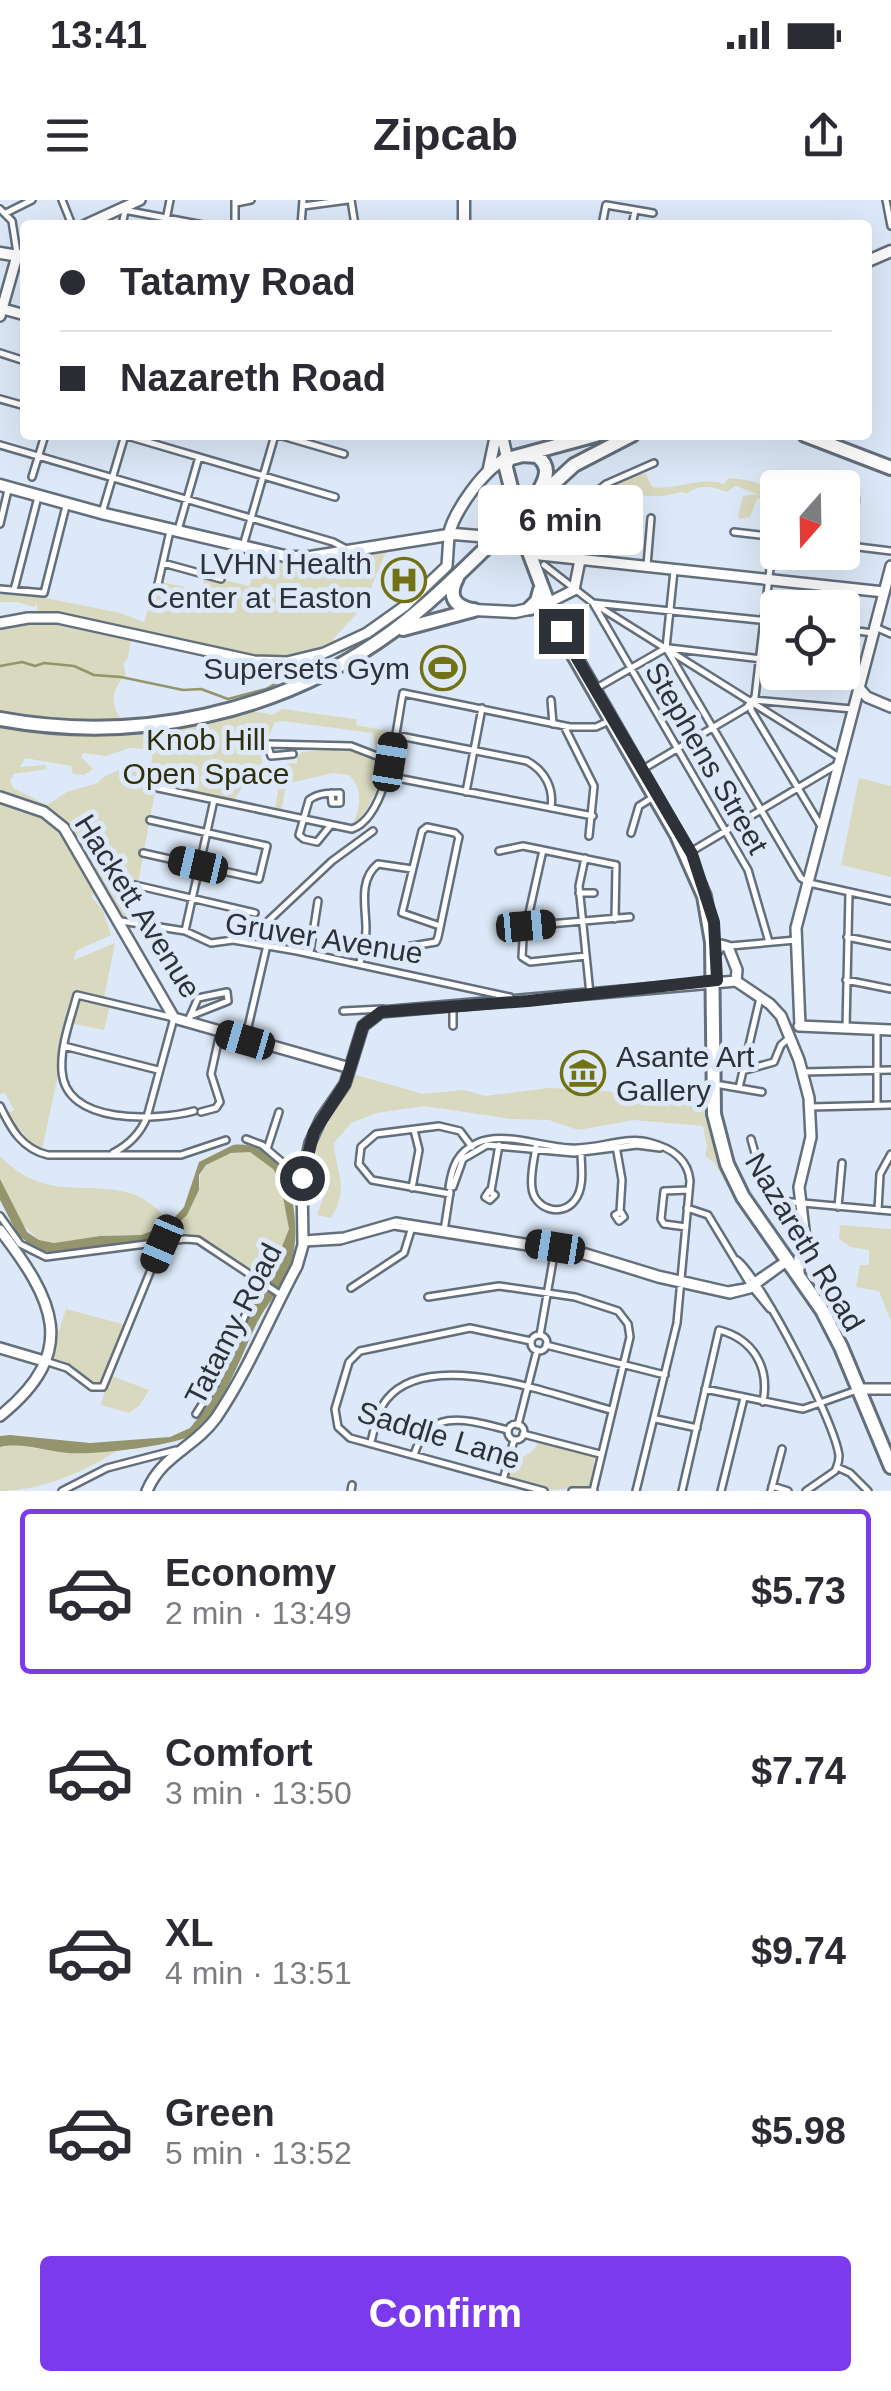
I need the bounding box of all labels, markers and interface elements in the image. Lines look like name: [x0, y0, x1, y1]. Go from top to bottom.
text: 13:41: [50, 14, 147, 56]
icon: menu: [40, 108, 95, 163]
icon: share: [796, 108, 851, 163]
text: Zipcab: [373, 109, 518, 160]
text: Tatamy Road: [120, 261, 356, 303]
text: Nazareth Road: [120, 357, 386, 399]
north arrow: [760, 470, 860, 570]
map controls: [760, 470, 860, 690]
callout: 6 min: [478, 486, 644, 556]
text: 6 min: [519, 502, 602, 538]
place label: LVHN Health Center at Easton: [147, 547, 372, 614]
hospital icon: LVHN Health Center at Easton: [381, 557, 427, 603]
button: locate: [760, 590, 860, 690]
route end: [539, 609, 584, 654]
sports icon: Supersets Gym: [420, 645, 466, 691]
place label: Supersets Gym: [203, 652, 410, 685]
street label: Stephens Street: [639, 657, 775, 860]
park label: Knob Hill Open Space: [123, 723, 289, 790]
car: [370, 730, 410, 794]
street label: Hackett Avenue: [68, 808, 208, 1004]
car: [165, 844, 231, 886]
street label: Gruver Avenue: [223, 906, 425, 970]
car: [495, 908, 557, 944]
car: [212, 1017, 278, 1063]
place label: Asante Art Gallery: [616, 1040, 755, 1107]
museum icon: Asante Art Gallery: [560, 1050, 606, 1096]
street label: Nazareth Road: [739, 1147, 871, 1337]
route start: [280, 1156, 325, 1201]
car: [136, 1211, 188, 1277]
car: [523, 1227, 587, 1267]
street label: Tatamy Road: [178, 1238, 288, 1410]
street label: Saddle Lane: [354, 1395, 524, 1475]
icon: car: [45, 1547, 135, 1637]
text: Economy: [165, 1552, 336, 1594]
text: $5.73: [751, 1570, 846, 1612]
text: 2 min · 13:49: [165, 1595, 352, 1631]
icon: car: [45, 1727, 135, 1817]
text: Comfort: [165, 1732, 313, 1774]
text: $7.74: [751, 1750, 846, 1792]
text: 3 min · 13:50: [165, 1775, 352, 1811]
icon: car: [45, 1907, 135, 1997]
text: XL: [165, 1912, 214, 1954]
text: $9.74: [751, 1930, 846, 1972]
text: 4 min · 13:51: [165, 1955, 352, 1991]
icon: car: [45, 2087, 135, 2177]
text: Green: [165, 2092, 275, 2134]
text: $5.98: [751, 2110, 846, 2152]
text: 5 min · 13:52: [165, 2135, 352, 2171]
button: Confirm: [40, 2256, 851, 2371]

